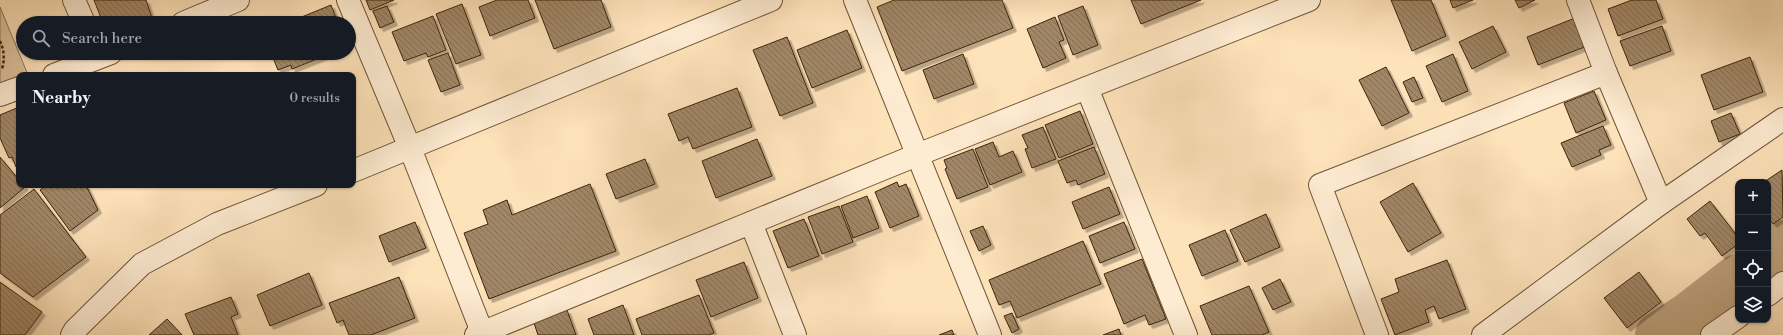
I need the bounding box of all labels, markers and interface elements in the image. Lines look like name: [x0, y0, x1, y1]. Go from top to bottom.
search box: [16, 16, 356, 60]
icon: search: [30, 27, 52, 49]
text: Search here: [62, 29, 142, 48]
text: Nearby: [32, 87, 91, 109]
text: 0 results: [289, 90, 340, 106]
map controls: [1735, 179, 1771, 323]
button: +: [1735, 179, 1771, 215]
button: −: [1735, 215, 1771, 251]
button: locate: [1735, 251, 1771, 287]
button: layers: [1735, 287, 1771, 323]

